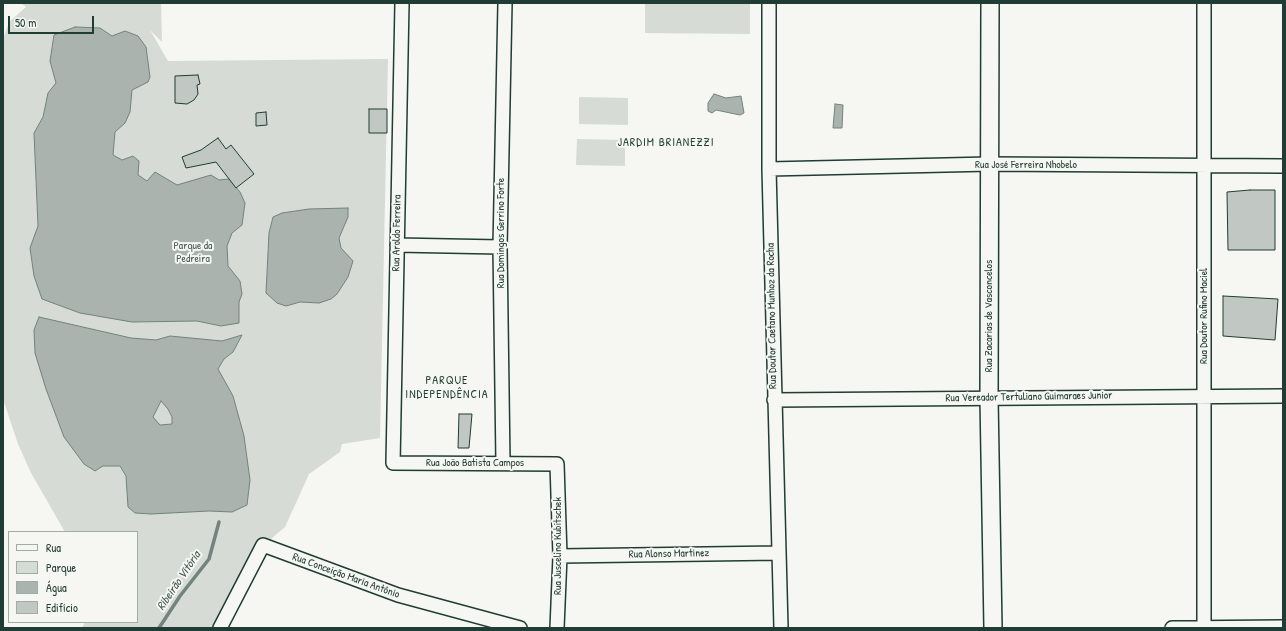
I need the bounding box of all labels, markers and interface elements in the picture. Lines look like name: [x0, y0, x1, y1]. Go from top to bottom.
scale bar: [10, 8, 96, 34]
text: 50 m: [15, 14, 36, 31]
district label: JARDIM BRIANEZZI: [617, 136, 715, 150]
street label: Rua José Ferreira Nhobelo: [975, 158, 1077, 172]
street label: Rua Domingos Gerrino Forte: [494, 178, 508, 288]
street label: Rua Aroldo Ferreira: [390, 194, 404, 272]
park label: Parque da Pedreira: [174, 239, 212, 265]
street label: Rua Doutor Caetano Munhoz da Rocha: [764, 243, 780, 389]
street label: Rua Zacarias de Vasconcelos: [982, 260, 996, 372]
street label: Rua Doutor Rufino Maciel: [1197, 268, 1211, 364]
district label: PARQUE INDEPENDÊNCIA: [405, 374, 489, 402]
street label: Rua Vereador Tertuliano Guimaraes Junior: [945, 389, 1113, 405]
street label: Rua João Batista Campos: [426, 456, 524, 470]
street label: Rua Juscelino Kubitschek: [551, 497, 565, 595]
legend: [8, 531, 138, 623]
text: Rua: [46, 539, 61, 556]
street label: Rua Alonso Martinez: [629, 547, 709, 561]
water label: Ribeirão Vitória: [154, 549, 204, 613]
street label: Rua Conceição Maria Antônio: [291, 550, 401, 602]
text: Parque: [46, 559, 76, 576]
text: Água: [46, 579, 67, 596]
text: Edifício: [46, 599, 78, 616]

